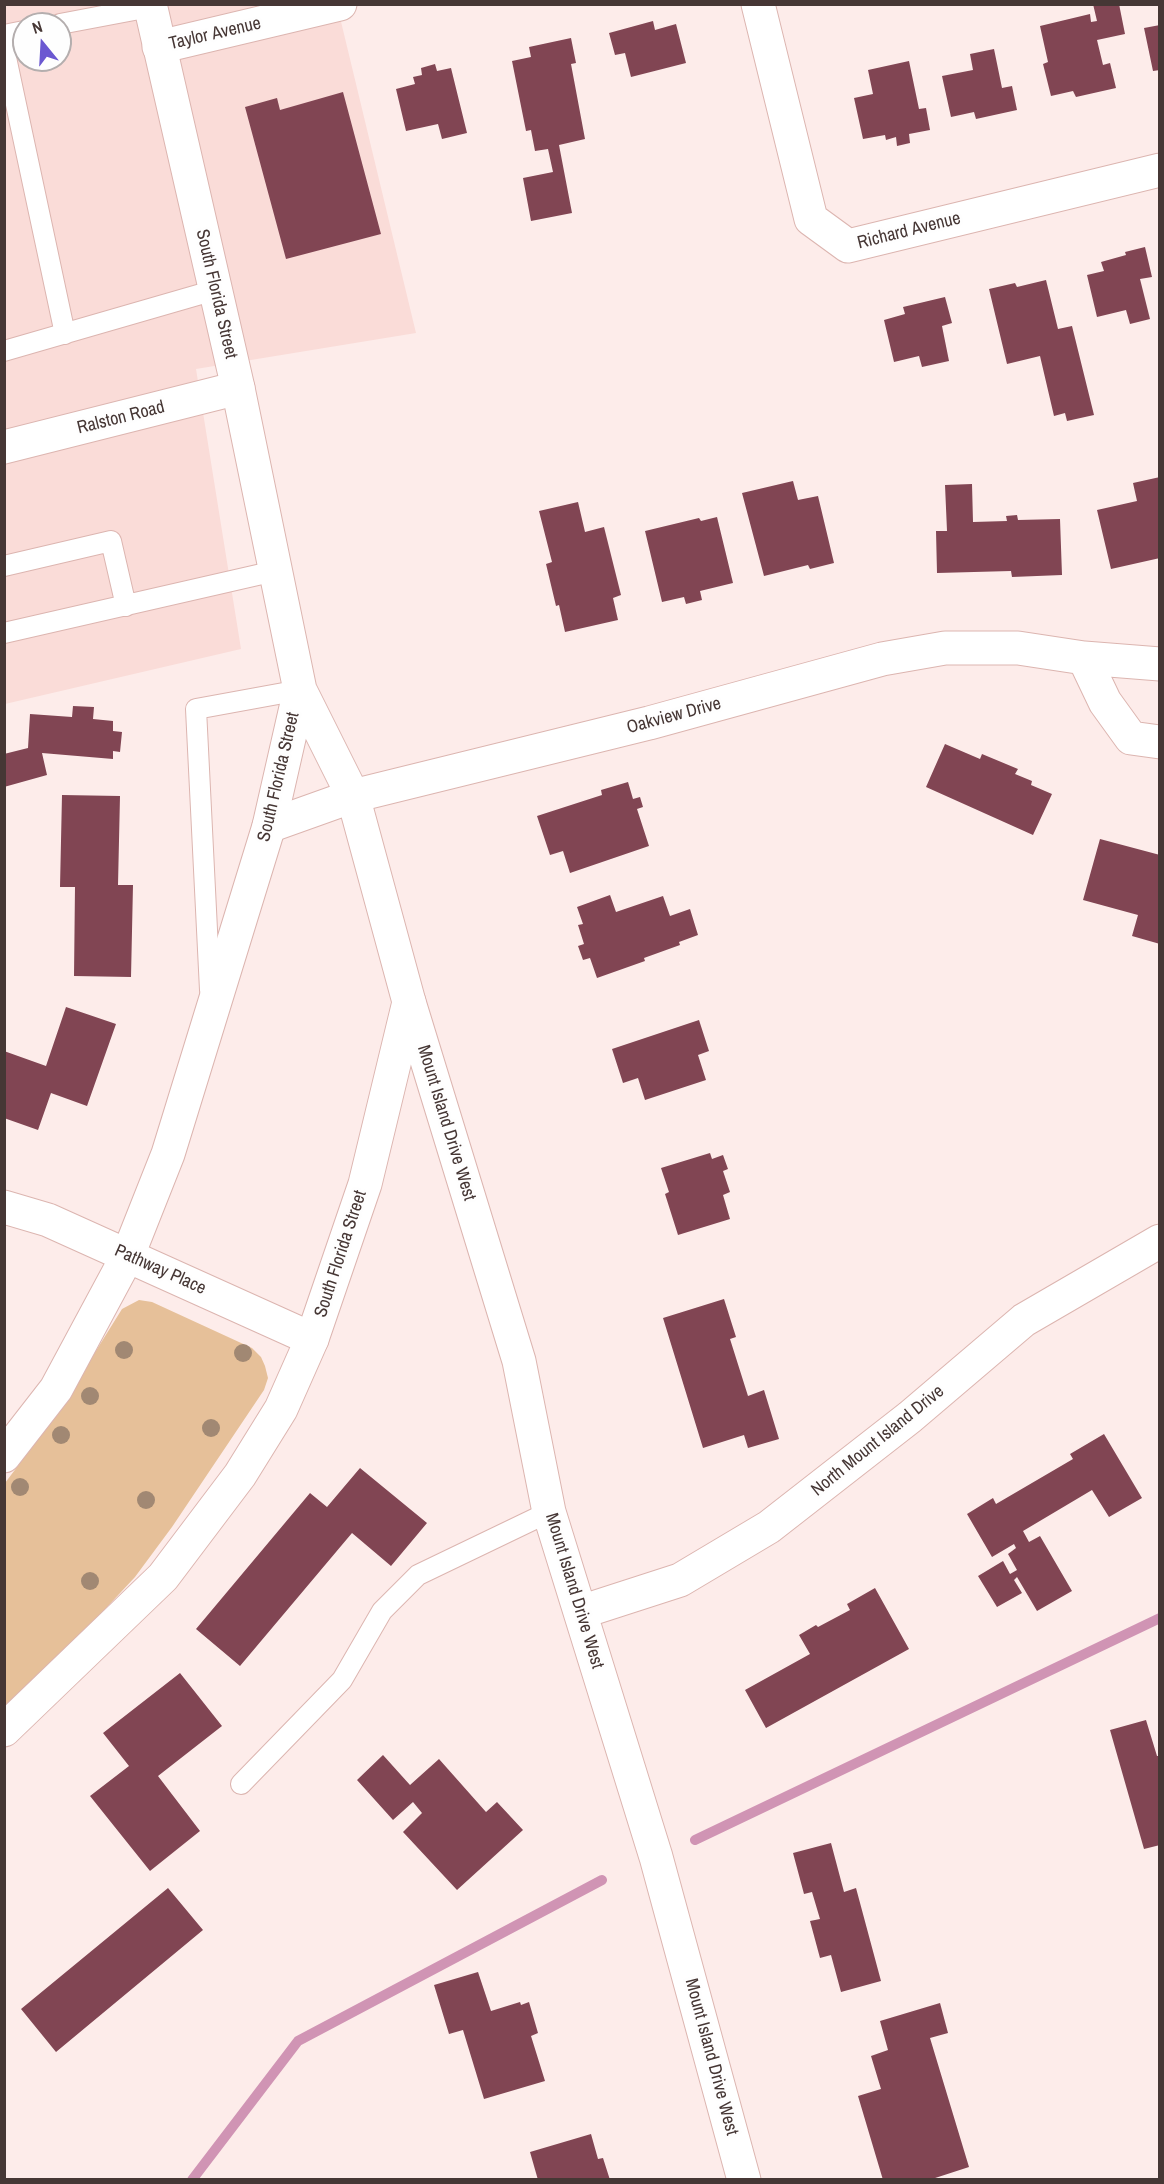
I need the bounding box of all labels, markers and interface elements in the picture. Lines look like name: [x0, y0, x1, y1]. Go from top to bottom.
north arrow: [12, 12, 72, 72]
street label: Taylor Avenue: [167, 13, 263, 55]
text: N: [29, 15, 45, 39]
street label: Richard Avenue: [855, 208, 963, 254]
street label: South Florida Street: [191, 227, 241, 361]
street label: Ralston Road: [75, 397, 167, 439]
street label: Oakview Drive: [624, 693, 724, 739]
street label: South Florida Street: [254, 710, 304, 844]
street label: Mount Island Drive West: [412, 1043, 480, 1203]
street label: South Florida Street: [310, 1188, 372, 1320]
street label: Pathway Place: [111, 1240, 209, 1300]
street label: North Mount Island Drive: [807, 1381, 949, 1501]
street label: Mount Island Drive West: [540, 1511, 608, 1671]
street label: Mount Island Drive West: [680, 1976, 742, 2138]

